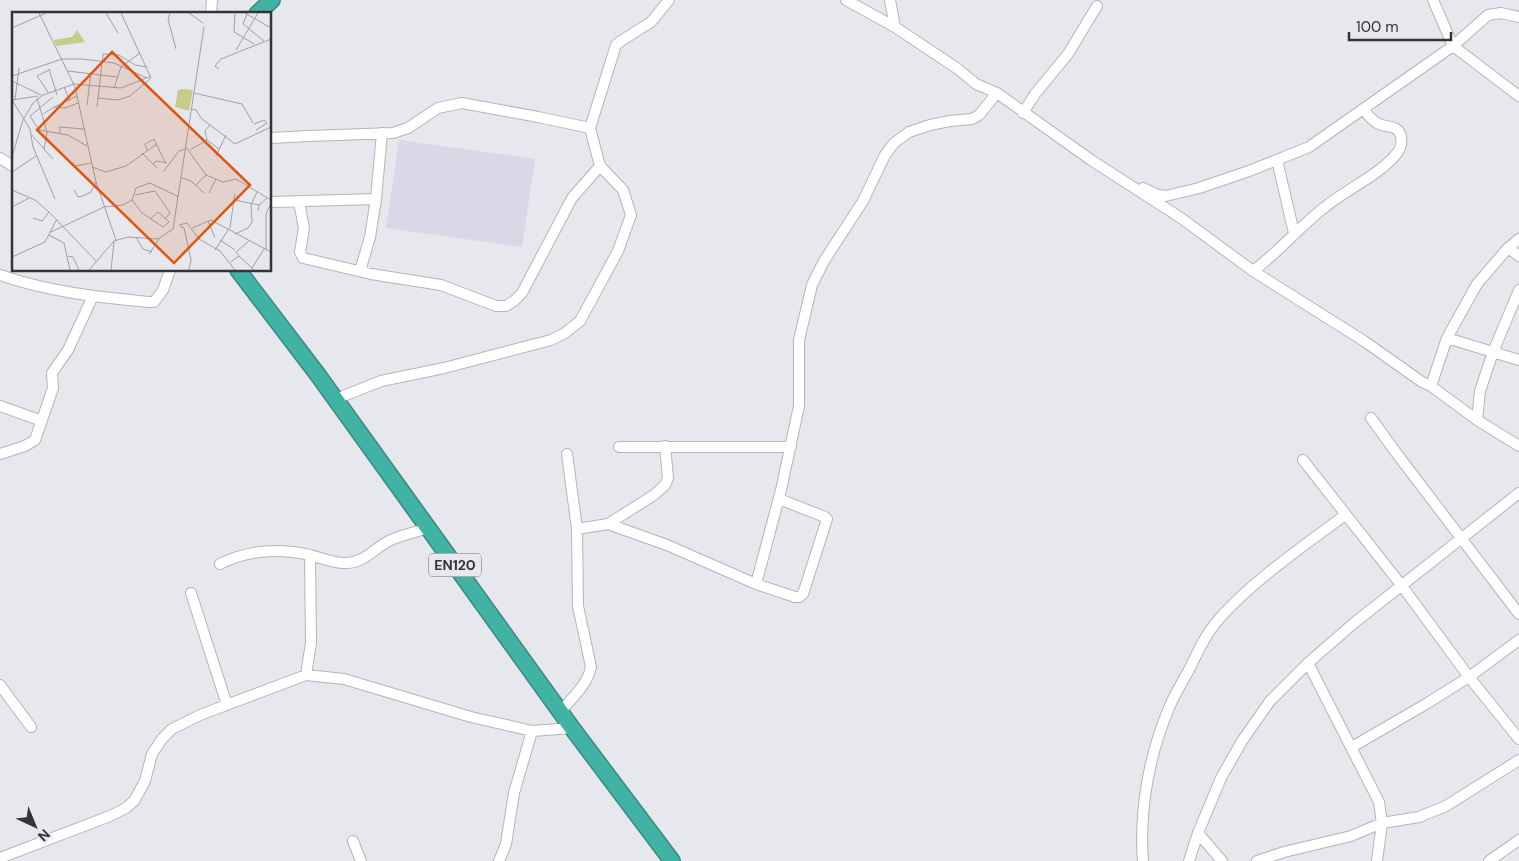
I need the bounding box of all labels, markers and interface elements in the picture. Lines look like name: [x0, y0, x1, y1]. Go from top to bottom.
scale bar: [1349, 10, 1452, 42]
inset map: [12, 12, 271, 271]
text: 100 m: [1356, 17, 1399, 37]
road number: EN120: [429, 554, 481, 576]
north arrow: [10, 801, 60, 851]
text: N: [34, 825, 54, 845]

